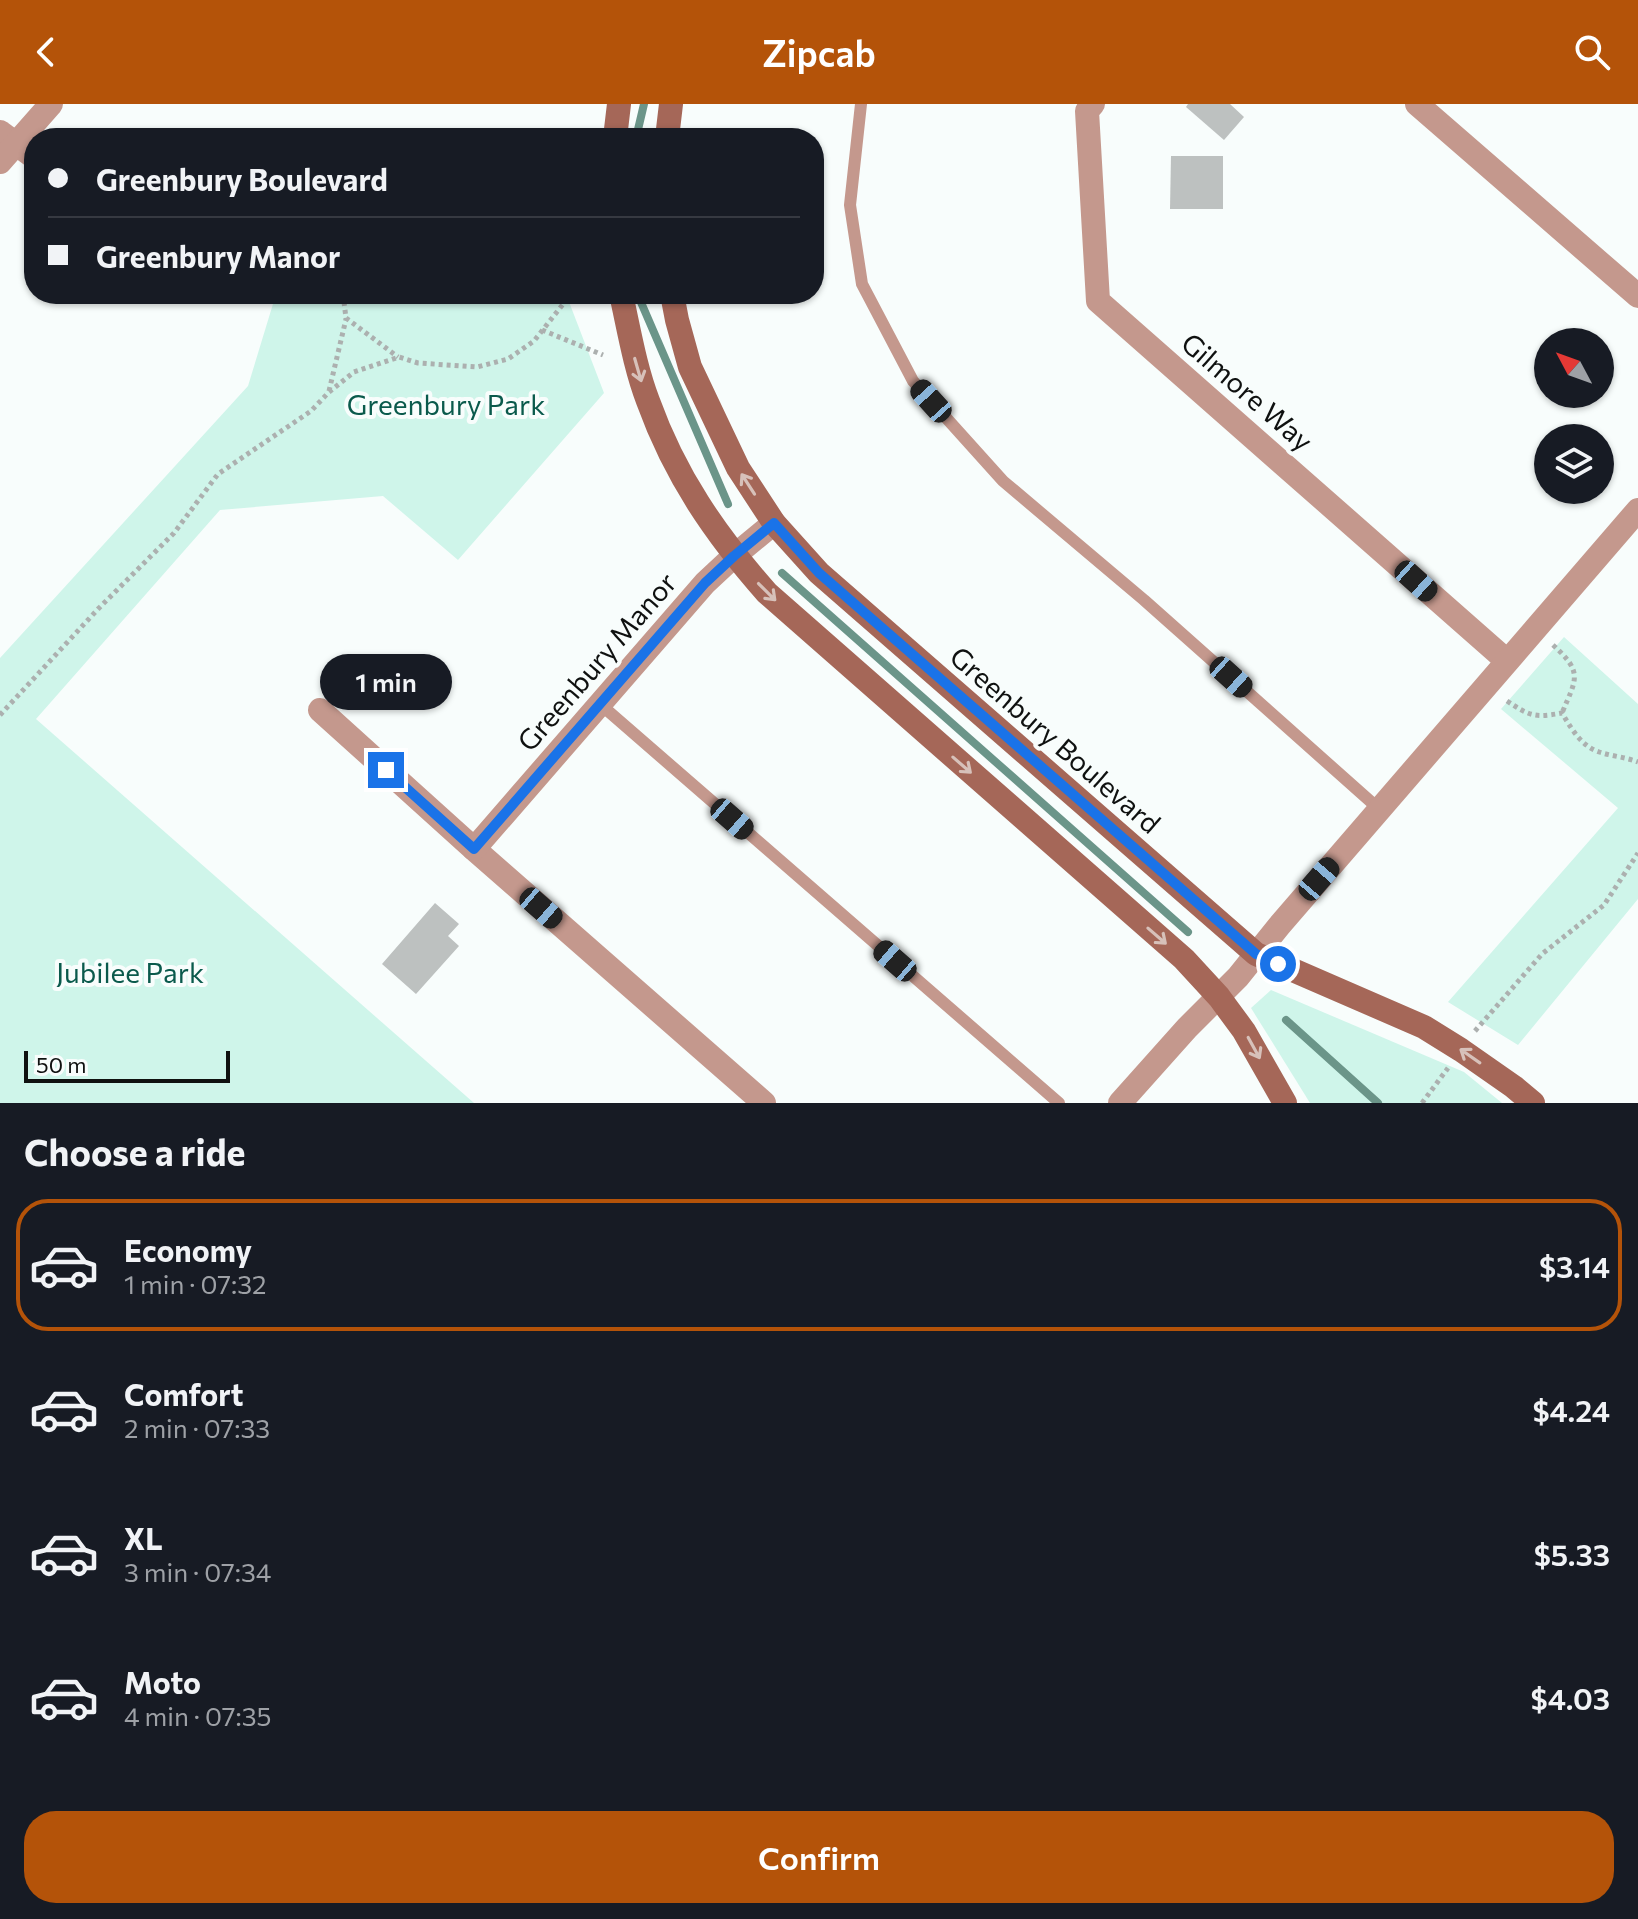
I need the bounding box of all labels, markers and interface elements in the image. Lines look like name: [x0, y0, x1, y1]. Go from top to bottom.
icon: back: [24, 30, 68, 74]
text: Zipcab: [762, 30, 876, 74]
icon: search: [1570, 30, 1614, 74]
text: Greenbury Boulevard: [96, 160, 388, 197]
text: Greenbury Manor: [96, 237, 340, 274]
street label: Gilmore Way: [1175, 325, 1320, 457]
north arrow: [1534, 328, 1614, 408]
map controls: [1534, 328, 1614, 504]
one-way arrow: [632, 357, 646, 382]
car: [906, 375, 956, 427]
park label: Greenbury Park: [347, 387, 545, 421]
button: layers: [1534, 424, 1614, 504]
one-way arrow: [740, 473, 756, 496]
car: [1390, 556, 1442, 606]
street label: Greenbury Manor: [510, 565, 683, 757]
one-way arrow: [757, 583, 777, 602]
street label: Greenbury Boulevard: [944, 639, 1168, 840]
car: [1205, 652, 1257, 702]
callout: 1 min: [320, 654, 452, 710]
text: 1 min: [355, 666, 417, 697]
route end: [368, 752, 404, 788]
one-way arrow: [951, 755, 971, 773]
car: [706, 794, 758, 844]
car: [1294, 853, 1344, 905]
car: [515, 883, 567, 933]
one-way arrow: [1147, 927, 1167, 945]
car: [869, 936, 921, 986]
route start: [1260, 946, 1296, 982]
park label: Jubilee Park: [56, 955, 204, 989]
one-way arrow: [1247, 1036, 1262, 1060]
scale bar: [24, 1047, 230, 1083]
one-way arrow: [1460, 1048, 1482, 1064]
text: 50 m: [36, 1051, 86, 1078]
text: Choose a ride: [24, 1129, 245, 1173]
icon: car: [28, 1229, 100, 1301]
text: Economy: [124, 1231, 252, 1268]
text: $3.14: [1539, 1247, 1610, 1284]
text: 1 min · 07:32: [124, 1268, 266, 1299]
icon: car: [28, 1373, 100, 1445]
text: Comfort: [124, 1375, 243, 1412]
text: $4.24: [1532, 1391, 1610, 1428]
text: 2 min · 07:33: [124, 1412, 270, 1443]
icon: car: [28, 1517, 100, 1589]
text: XL: [124, 1519, 163, 1556]
text: $5.33: [1534, 1535, 1610, 1572]
text: 3 min · 07:34: [124, 1556, 271, 1587]
icon: car: [28, 1661, 100, 1733]
text: Moto: [124, 1663, 201, 1700]
text: $4.03: [1531, 1679, 1610, 1716]
text: 4 min · 07:35: [124, 1700, 271, 1731]
button: Confirm: [24, 1811, 1614, 1903]

